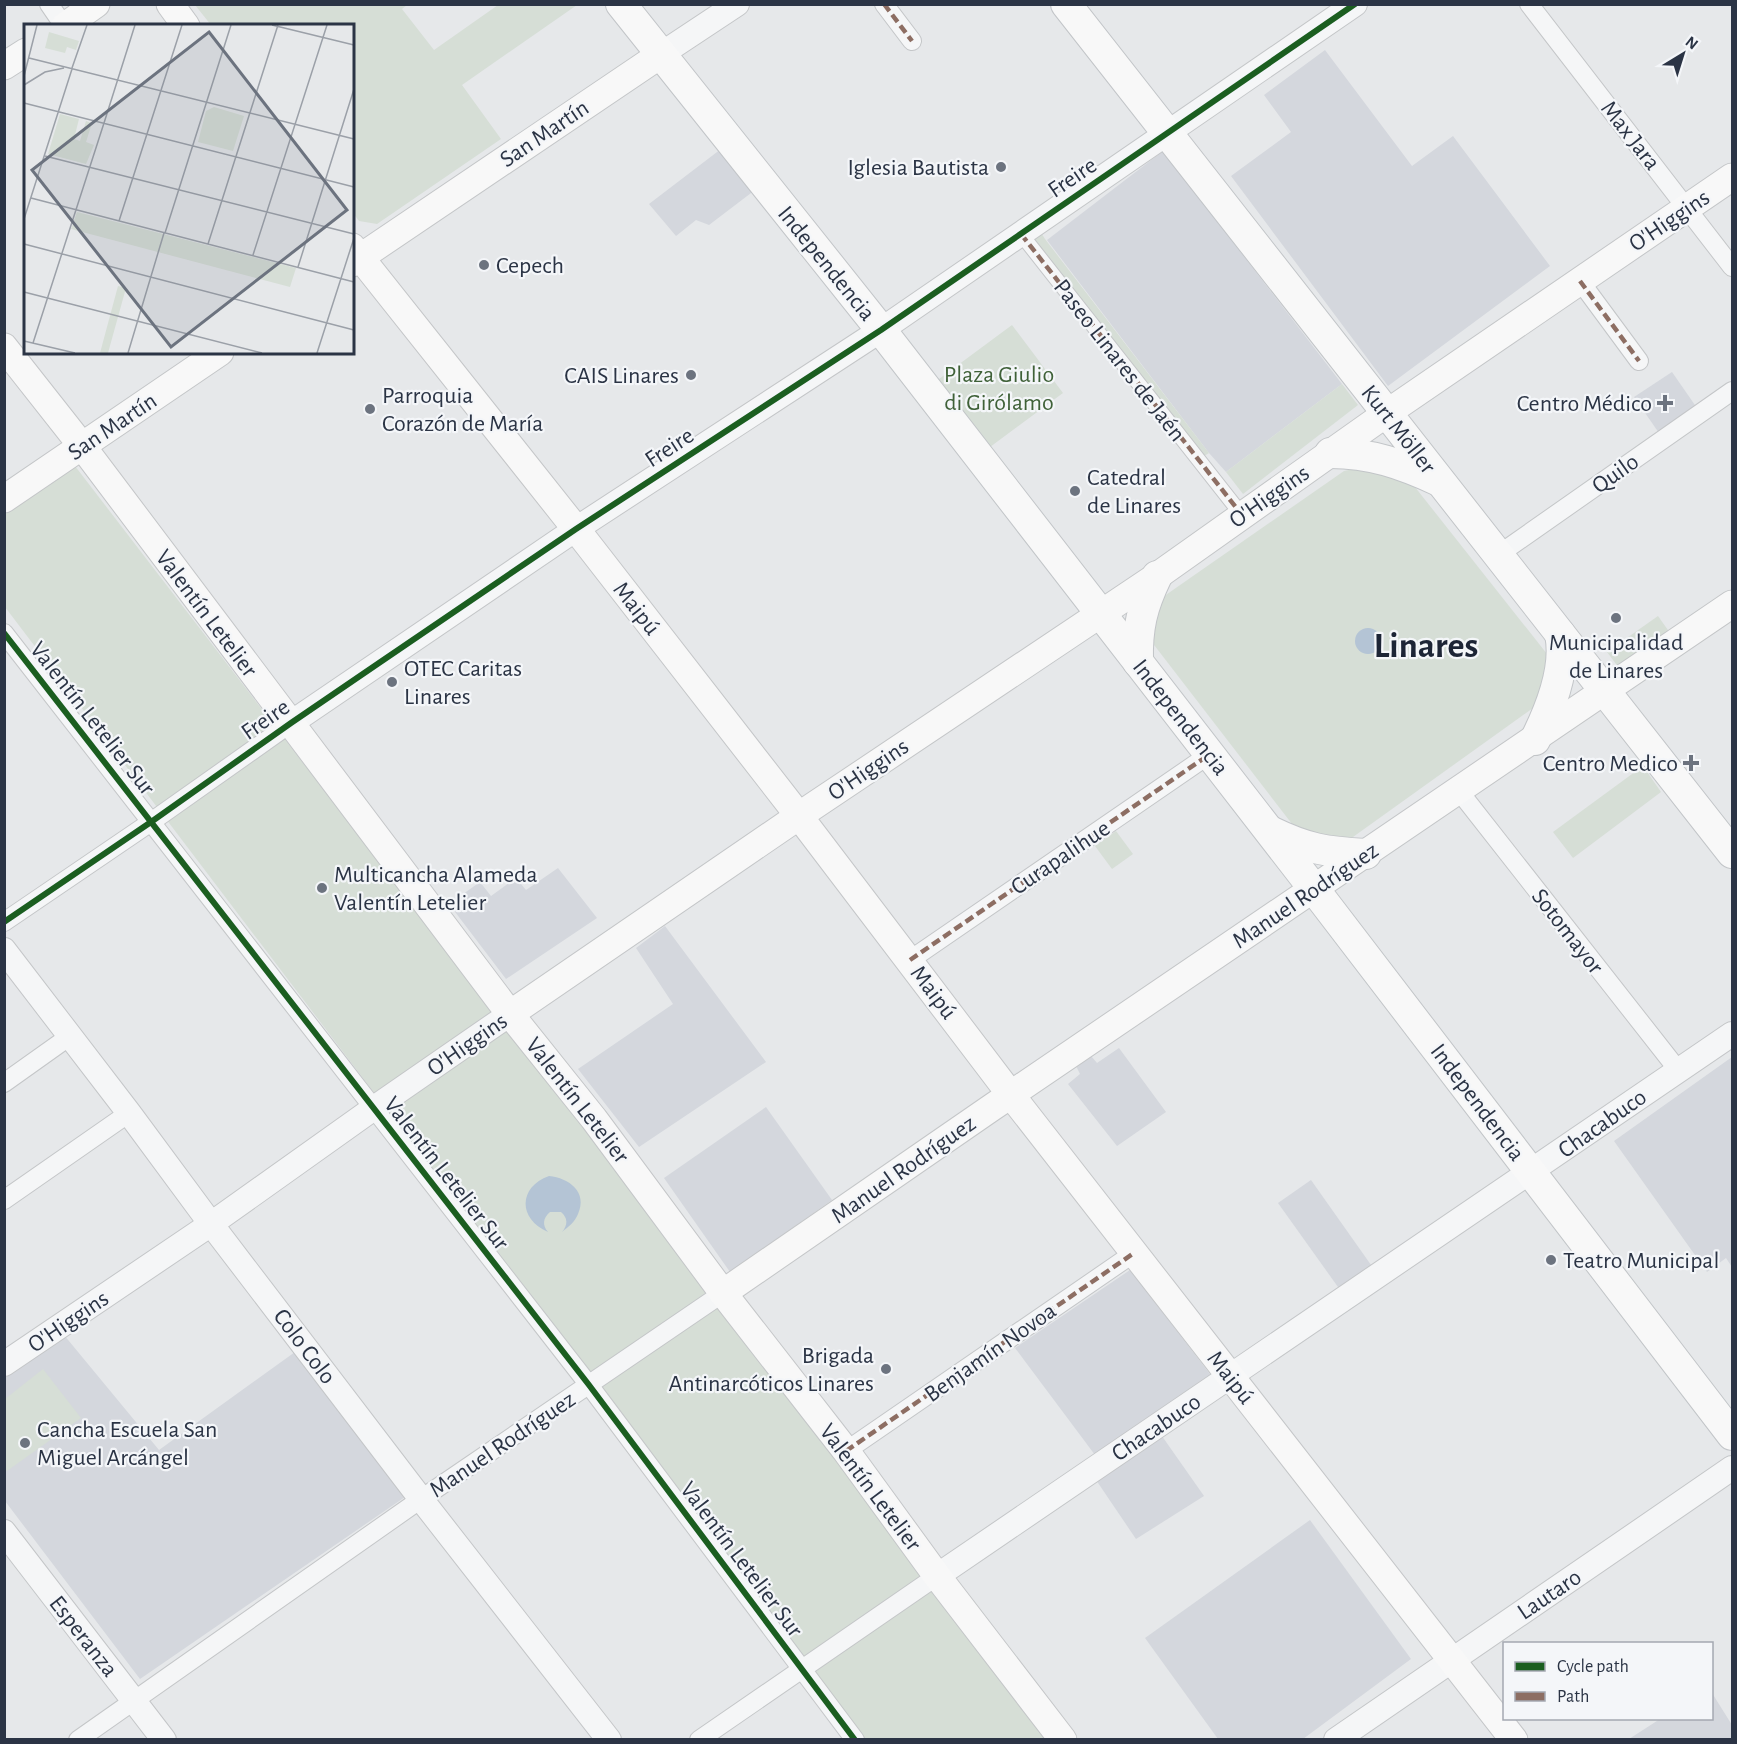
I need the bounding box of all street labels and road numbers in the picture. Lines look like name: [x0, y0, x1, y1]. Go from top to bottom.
street label: San Martín: [496, 96, 593, 172]
street label: Max Jara: [1596, 96, 1664, 175]
street label: Freire: [1044, 153, 1101, 203]
street label: O'Higgins: [1625, 185, 1714, 256]
street label: Independencia: [773, 202, 880, 325]
street label: Paseo Linares de Jaén: [1049, 275, 1190, 446]
street label: Kurt Möller: [1356, 381, 1440, 479]
street label: San Martín: [64, 389, 161, 465]
street label: Freire: [641, 423, 698, 472]
street label: Quilo: [1588, 449, 1643, 498]
street label: O'Higgins: [1225, 461, 1314, 533]
street label: Valentín Letelier: [151, 546, 262, 682]
street label: Maipú: [608, 578, 664, 640]
street label: Valentín Letelier Sur: [25, 637, 159, 800]
street label: Independencia: [1128, 655, 1233, 780]
street label: Freire: [237, 695, 294, 745]
street label: O'Higgins: [824, 734, 913, 805]
street label: Curapalihue: [1007, 816, 1114, 900]
street label: Manuel Rodríguez: [1228, 838, 1383, 953]
street label: Sotomayor: [1527, 885, 1608, 979]
street label: Maipú: [906, 961, 961, 1024]
street label: O'Higgins: [423, 1009, 512, 1081]
street label: Valentín Letelier: [521, 1033, 634, 1168]
street label: Independencia: [1426, 1040, 1529, 1166]
street label: Chacabuco: [1554, 1085, 1651, 1163]
street label: Valentín Letelier Sur: [379, 1092, 513, 1255]
street label: Manuel Rodríguez: [827, 1111, 980, 1228]
street label: O'Higgins: [24, 1286, 113, 1357]
street label: Benjamín Novoa: [920, 1299, 1061, 1407]
street label: Colo Colo: [268, 1305, 340, 1389]
street label: Maipú: [1202, 1347, 1258, 1409]
street label: Manuel Rodríguez: [425, 1387, 580, 1502]
street label: Chacabuco: [1108, 1389, 1205, 1466]
street label: Valentín Letelier: [815, 1420, 926, 1556]
street label: Valentín Letelier Sur: [675, 1478, 807, 1642]
street label: Lautaro: [1513, 1565, 1586, 1625]
street label: Esperanza: [44, 1592, 122, 1682]

